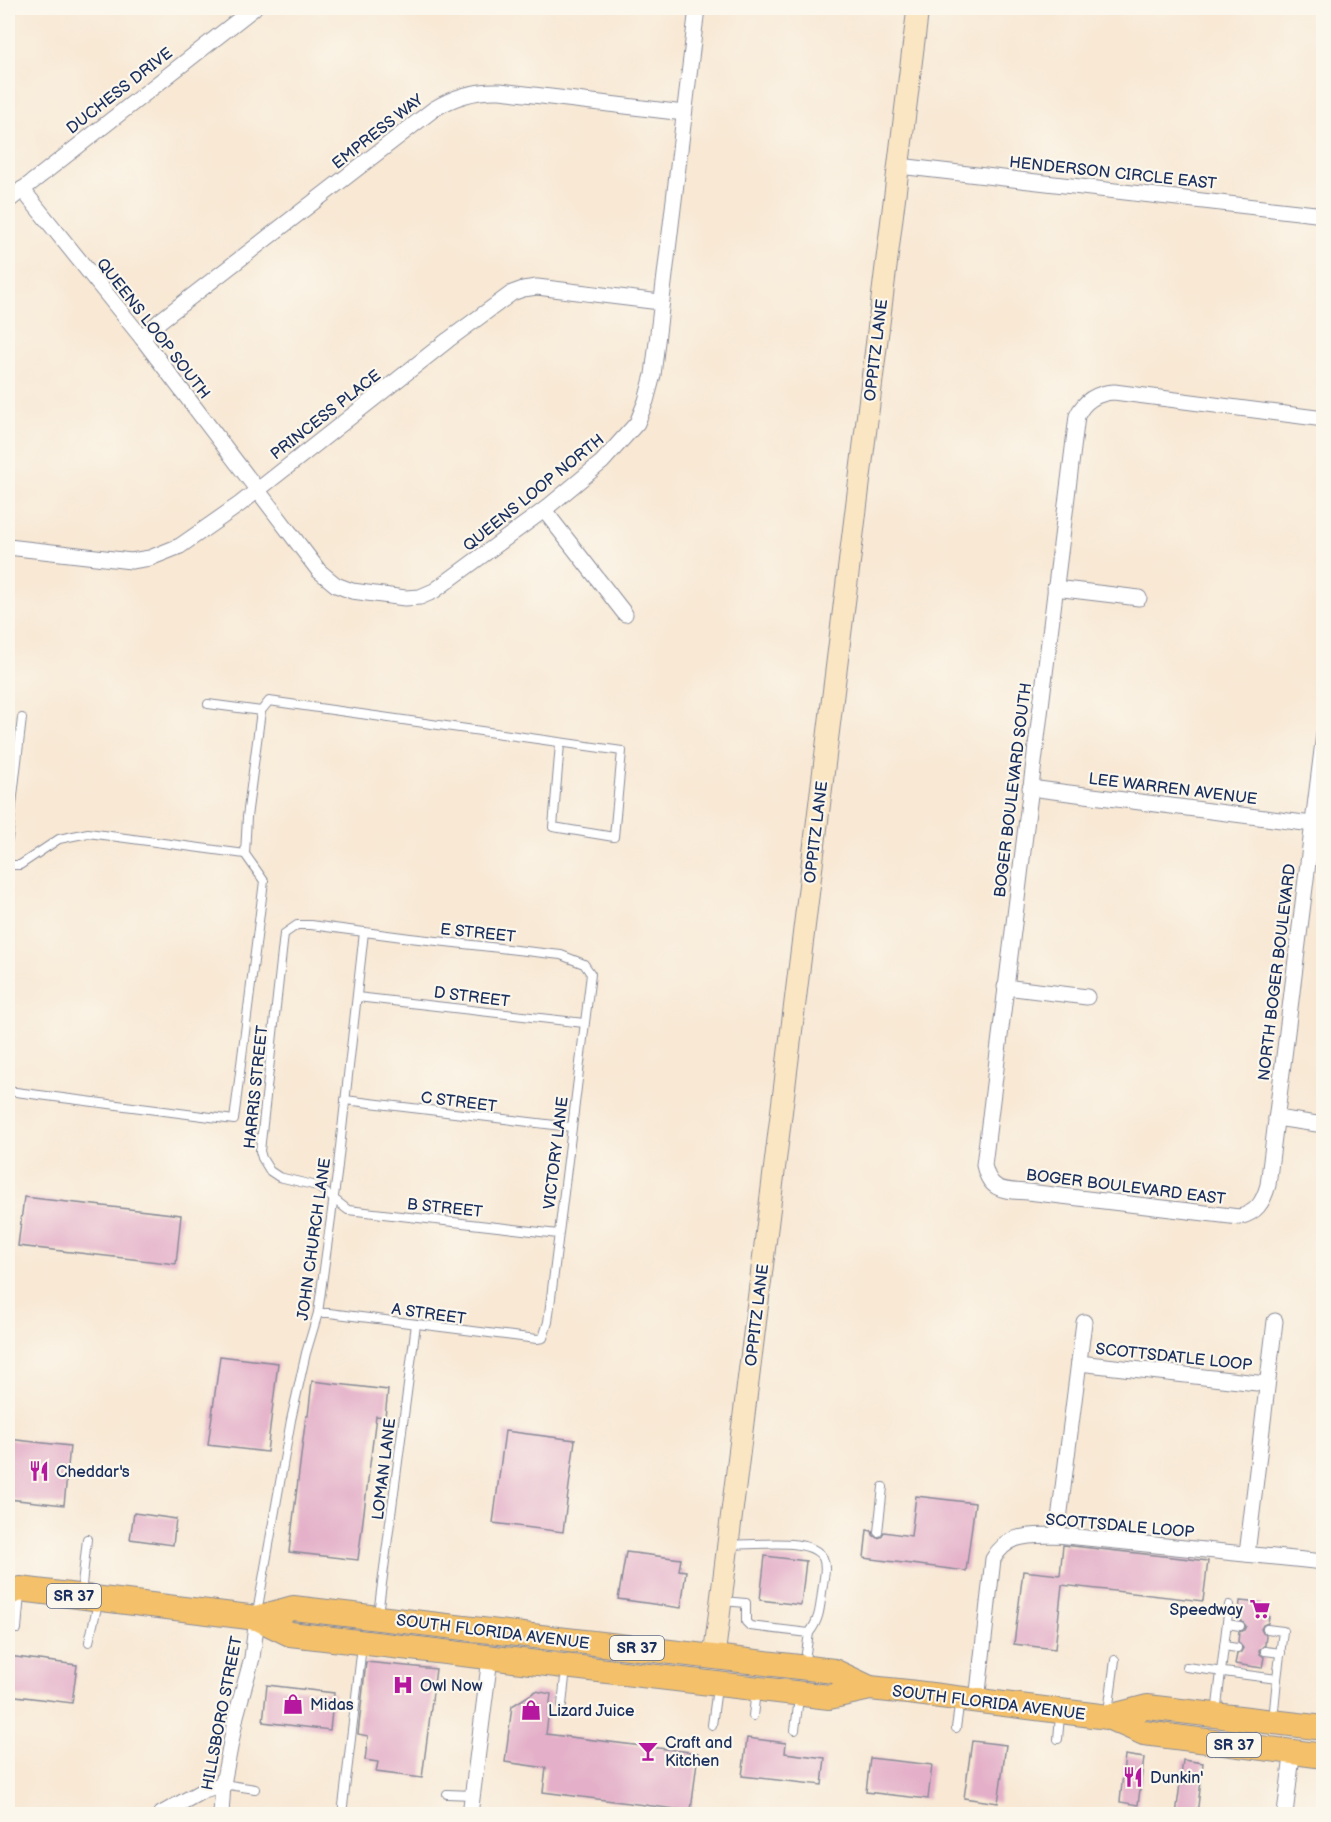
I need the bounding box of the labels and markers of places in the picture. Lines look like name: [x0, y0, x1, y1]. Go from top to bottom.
restaurant icon: Cheddar's: [27, 1459, 51, 1483]
place label: Cheddar's: [56, 1463, 130, 1482]
supermarket icon: Speedway: [1248, 1597, 1272, 1621]
place label: Speedway: [1170, 1601, 1244, 1620]
hospital icon: Owl Now: [391, 1673, 415, 1697]
place label: Owl Now: [420, 1677, 483, 1696]
shop icon: Midas: [281, 1692, 305, 1716]
place label: Midas: [310, 1696, 354, 1715]
shop icon: Lizard Juice: [519, 1698, 543, 1722]
place label: Lizard Juice: [548, 1702, 635, 1721]
place label: Craft and Kitchen: [665, 1734, 732, 1771]
bar icon: Craft and Kitchen: [636, 1739, 660, 1763]
restaurant icon: Dunkin': [1121, 1765, 1145, 1789]
place label: Dunkin': [1150, 1769, 1203, 1788]

